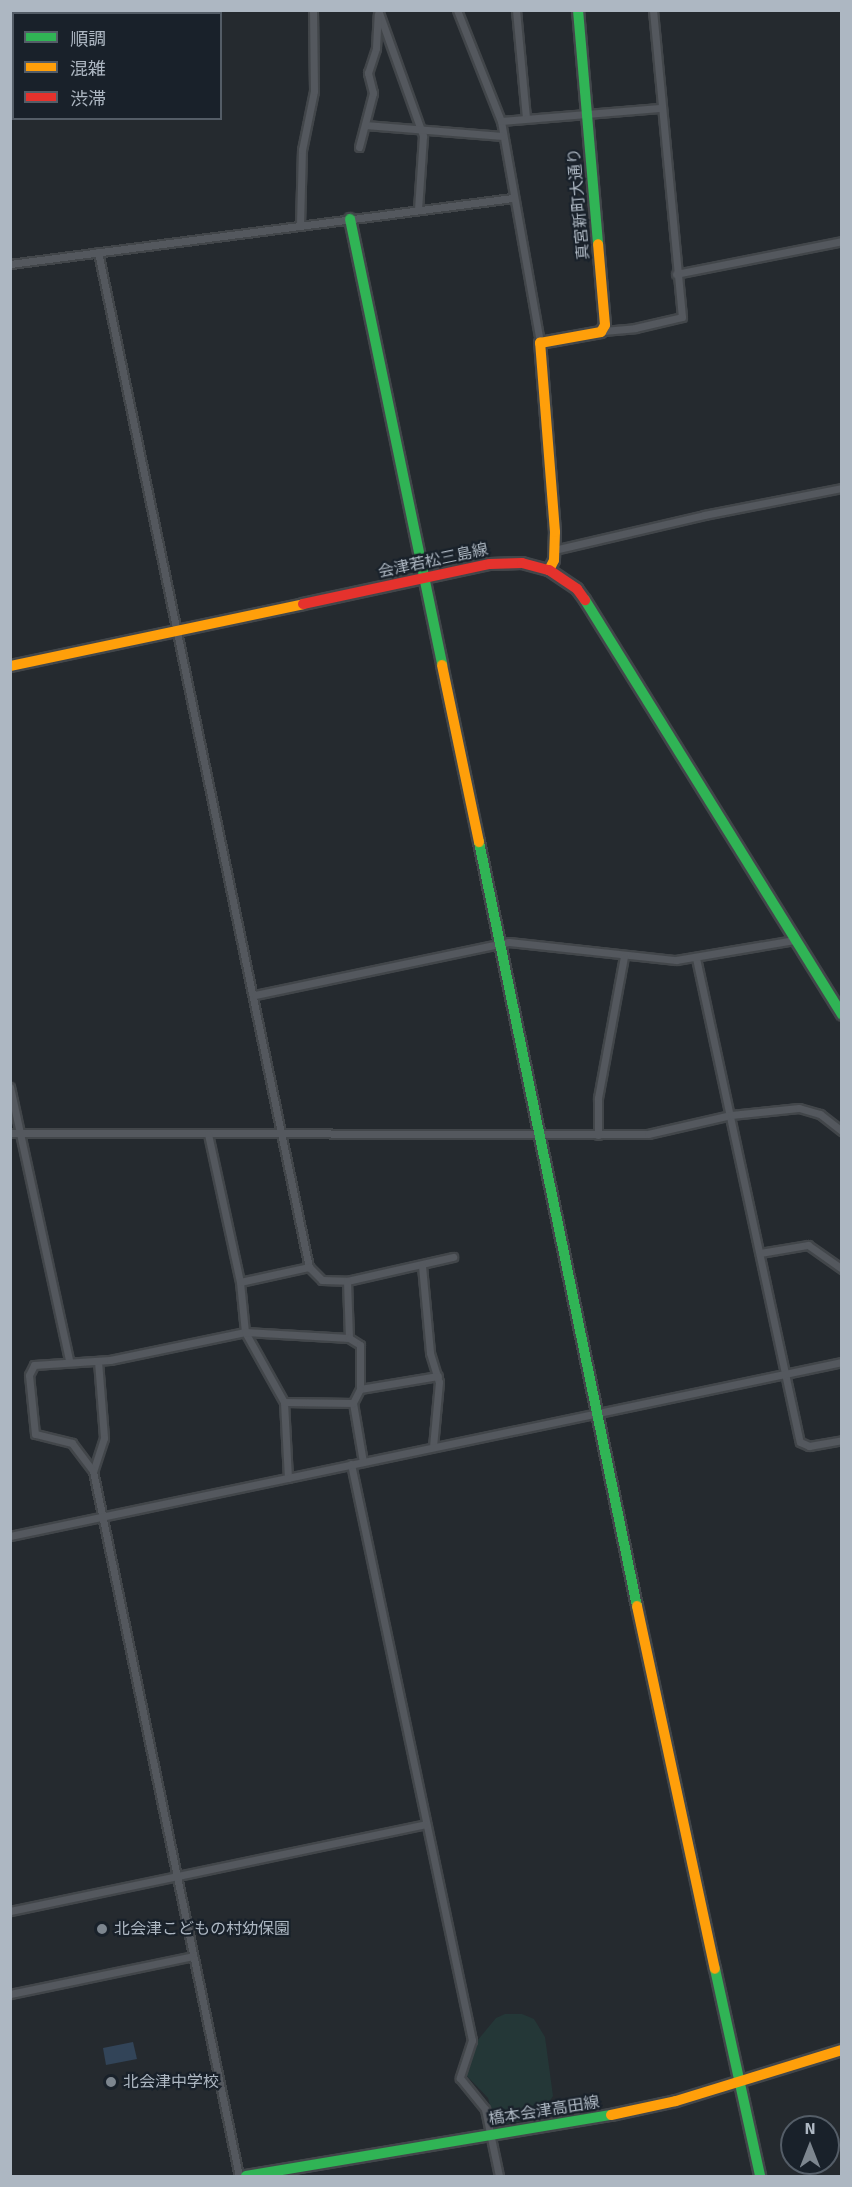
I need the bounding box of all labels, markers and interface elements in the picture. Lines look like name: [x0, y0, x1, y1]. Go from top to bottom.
legend: [12, 12, 222, 120]
text: 順調: [70, 28, 106, 50]
text: 混雑: [70, 58, 106, 80]
text: 渋滞: [70, 88, 106, 110]
street label: 真宮新町大通り: [565, 147, 593, 261]
street label: 会津若松三島線: [376, 540, 490, 582]
place label: 北会津こどもの村幼保園: [114, 1919, 290, 1939]
marker: 北会津こどもの村幼保園: [95, 1922, 109, 1936]
place label: 北会津中学校: [123, 2072, 219, 2092]
marker: 北会津中学校: [104, 2075, 118, 2089]
street label: 橋本会津高田線: [487, 2093, 601, 2129]
north arrow: [780, 2115, 840, 2175]
text: N: [804, 2119, 816, 2139]

